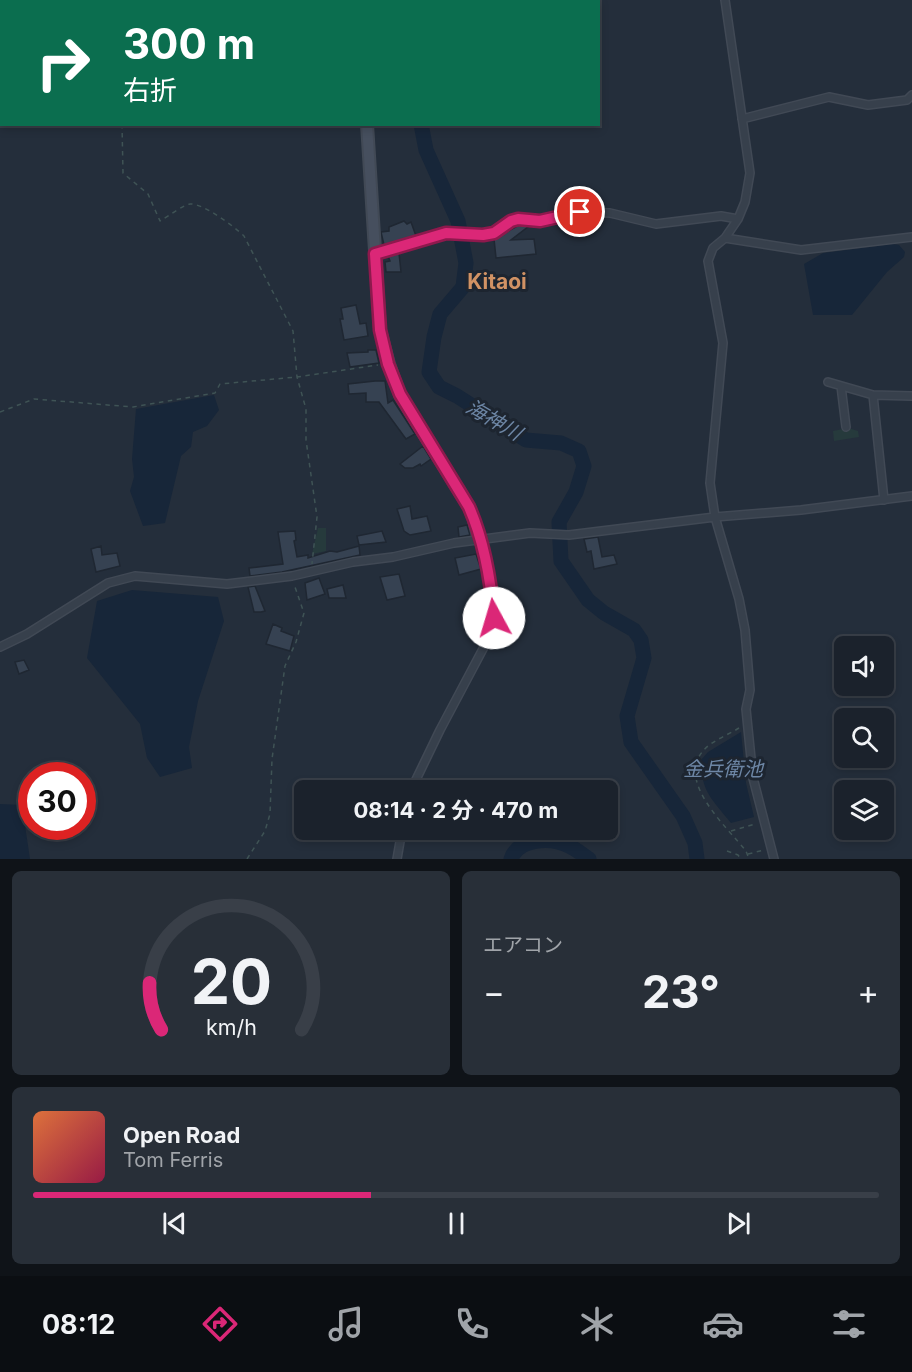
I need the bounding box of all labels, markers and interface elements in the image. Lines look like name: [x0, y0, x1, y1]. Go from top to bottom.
text: 300 m: [123, 18, 255, 69]
icon: right: [24, 24, 102, 102]
text: 右折: [123, 74, 177, 107]
pin: [554, 186, 605, 237]
icon: arrive: [563, 195, 596, 228]
district label: Kitaoi: [467, 269, 527, 294]
water label: 海神川: [462, 395, 528, 446]
position arrow: [462, 586, 526, 650]
map controls: [834, 636, 894, 840]
button: sound: [834, 636, 894, 696]
button: search: [834, 708, 894, 768]
water label: 金兵衛池: [683, 757, 765, 781]
speed limit sign: 30: [18, 762, 96, 840]
button: layers: [834, 780, 894, 840]
text: 08:14 · 2 分 · 470 m: [354, 797, 558, 823]
text: エアコン: [483, 933, 563, 957]
text: 20: [190, 944, 272, 1019]
text: 23°: [642, 964, 720, 1019]
text: −: [483, 972, 505, 1012]
text: +: [857, 972, 879, 1012]
text: km/h: [206, 1014, 256, 1040]
text: Open Road: [123, 1122, 240, 1148]
text: Tom Ferris: [123, 1148, 223, 1172]
icon: previous: [158, 1207, 191, 1240]
icon: pause: [440, 1207, 473, 1240]
icon: next: [722, 1207, 755, 1240]
icon: directions: [199, 1303, 241, 1345]
icon: music: [325, 1303, 367, 1345]
icon: phone: [451, 1303, 493, 1345]
icon: climate: [576, 1303, 618, 1345]
icon: car: [702, 1303, 744, 1345]
icon: filters: [828, 1303, 870, 1345]
text: 08:12: [42, 1308, 115, 1341]

